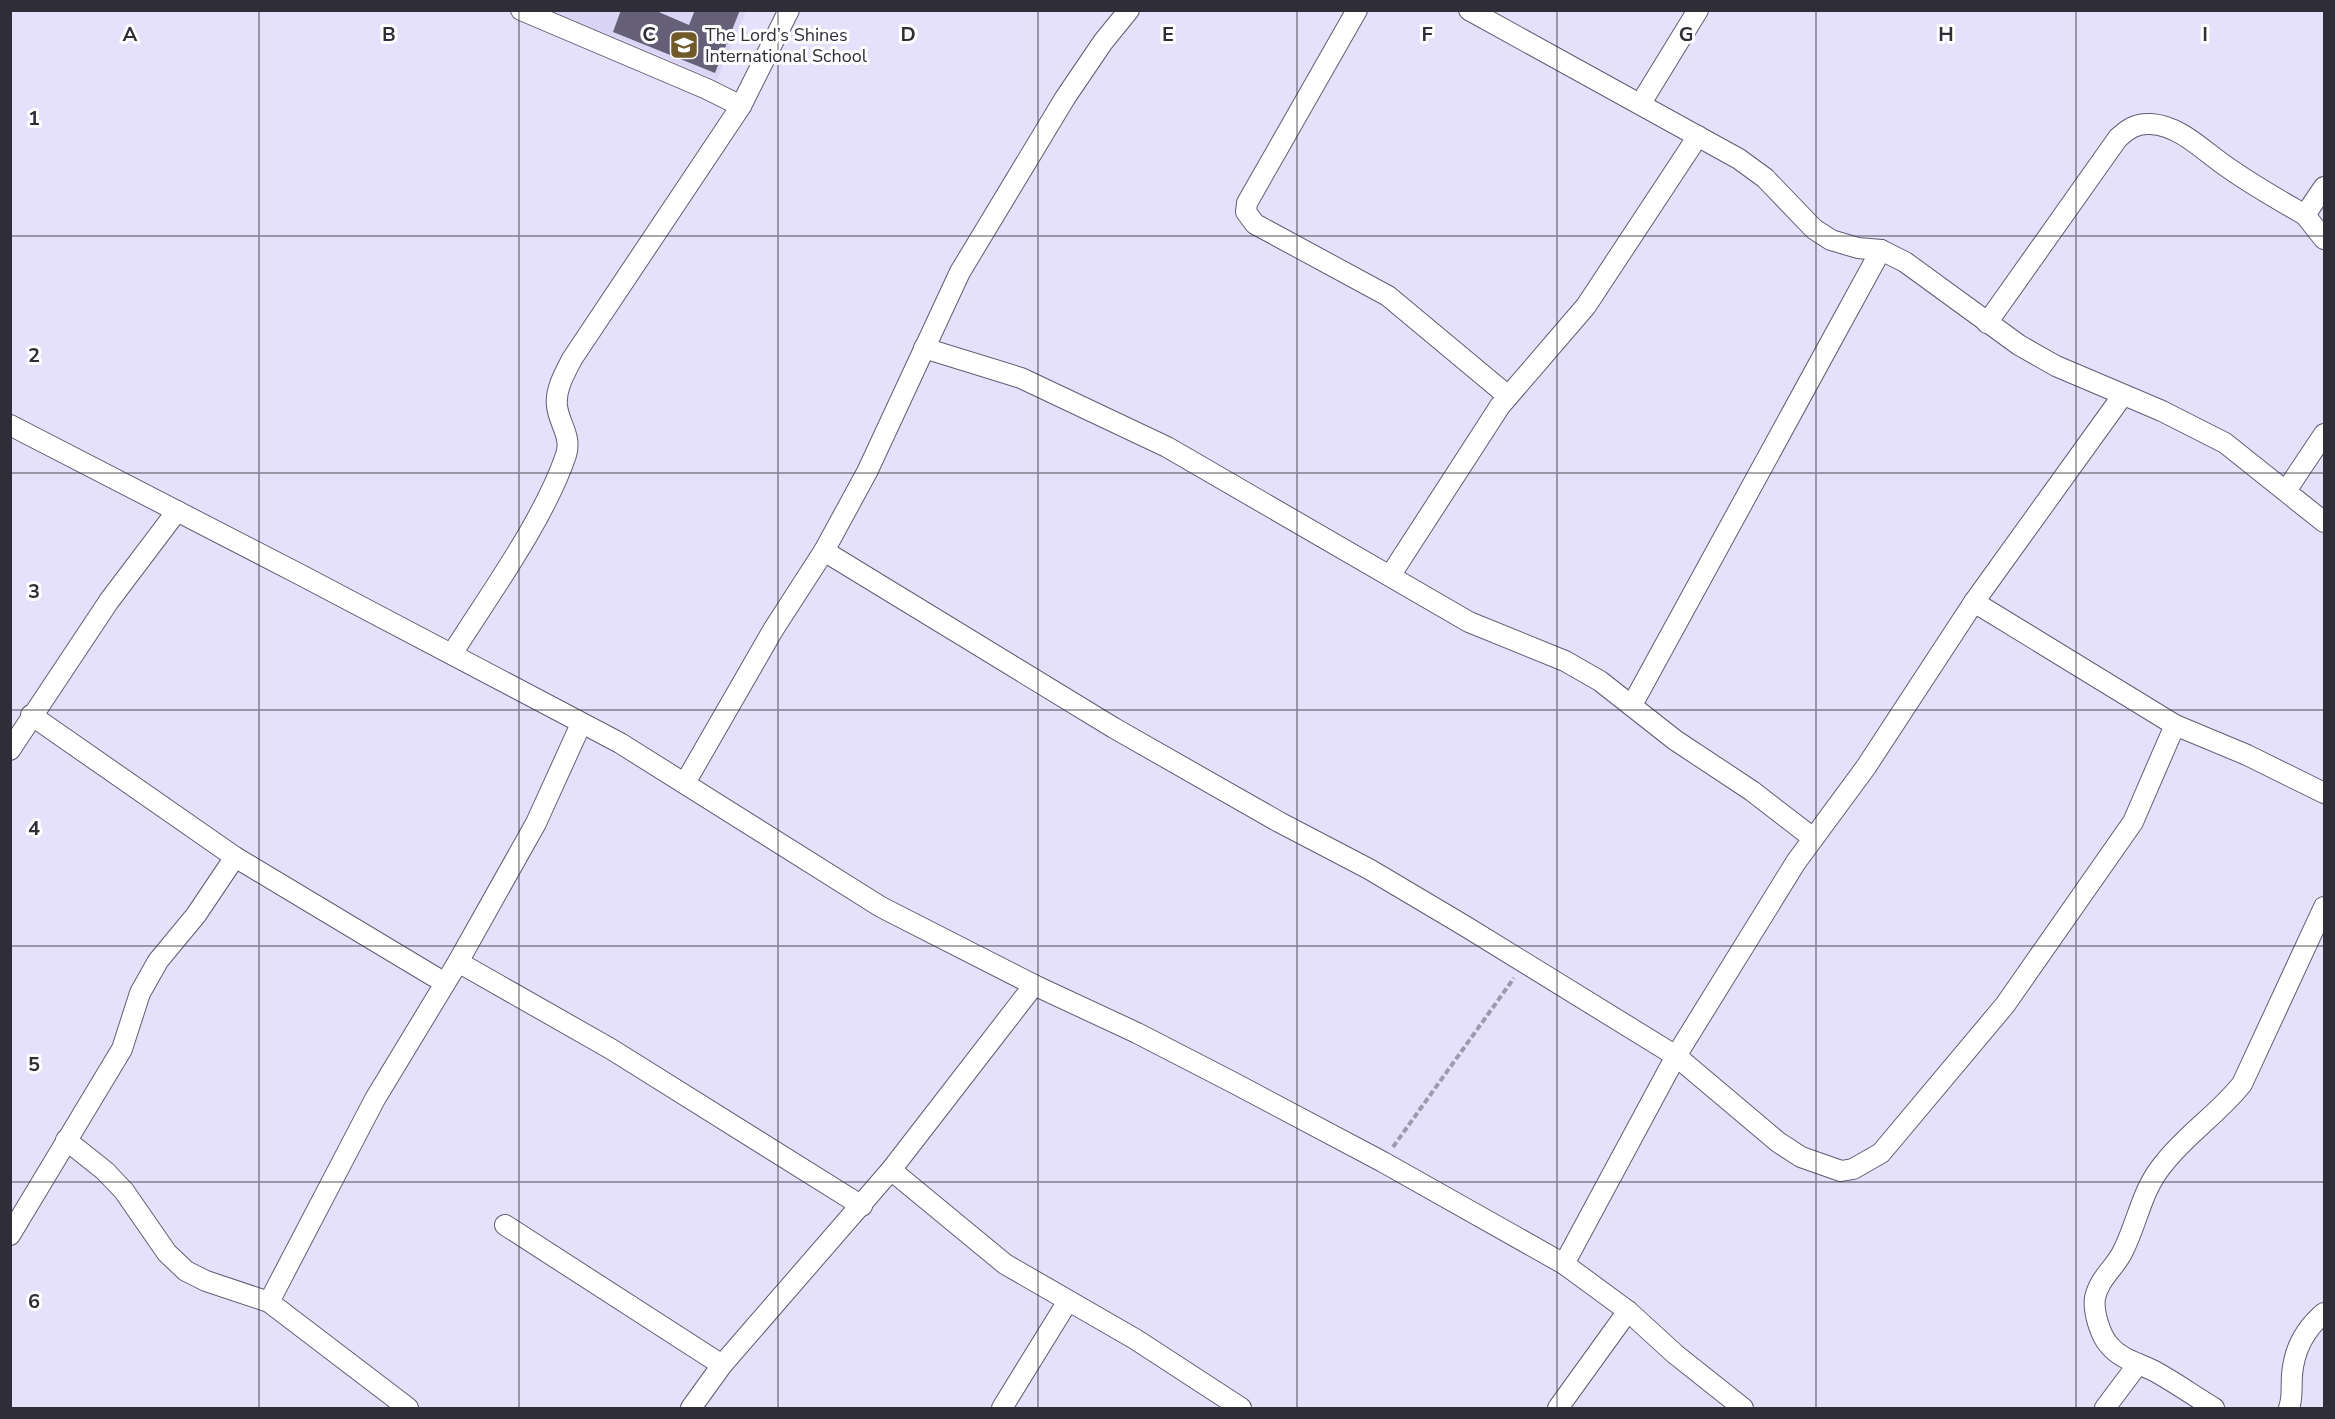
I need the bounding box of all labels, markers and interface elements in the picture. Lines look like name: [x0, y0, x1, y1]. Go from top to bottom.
text: A: [123, 21, 138, 48]
text: B: [382, 21, 396, 48]
text: C: [642, 21, 656, 48]
text: D: [900, 21, 916, 48]
text: E: [1162, 21, 1174, 48]
text: F: [1421, 21, 1433, 48]
text: G: [1679, 21, 1693, 48]
text: H: [1938, 21, 1954, 48]
text: I: [2202, 21, 2208, 48]
place label: The Lord’s Shines International School: [705, 23, 868, 68]
school or university icon: The Lord’s Shines International School: [668, 29, 700, 61]
text: 1: [28, 105, 40, 132]
text: 2: [28, 342, 40, 369]
text: 3: [28, 578, 40, 605]
text: 4: [28, 815, 40, 842]
text: 5: [28, 1051, 40, 1078]
text: 6: [28, 1288, 40, 1315]

